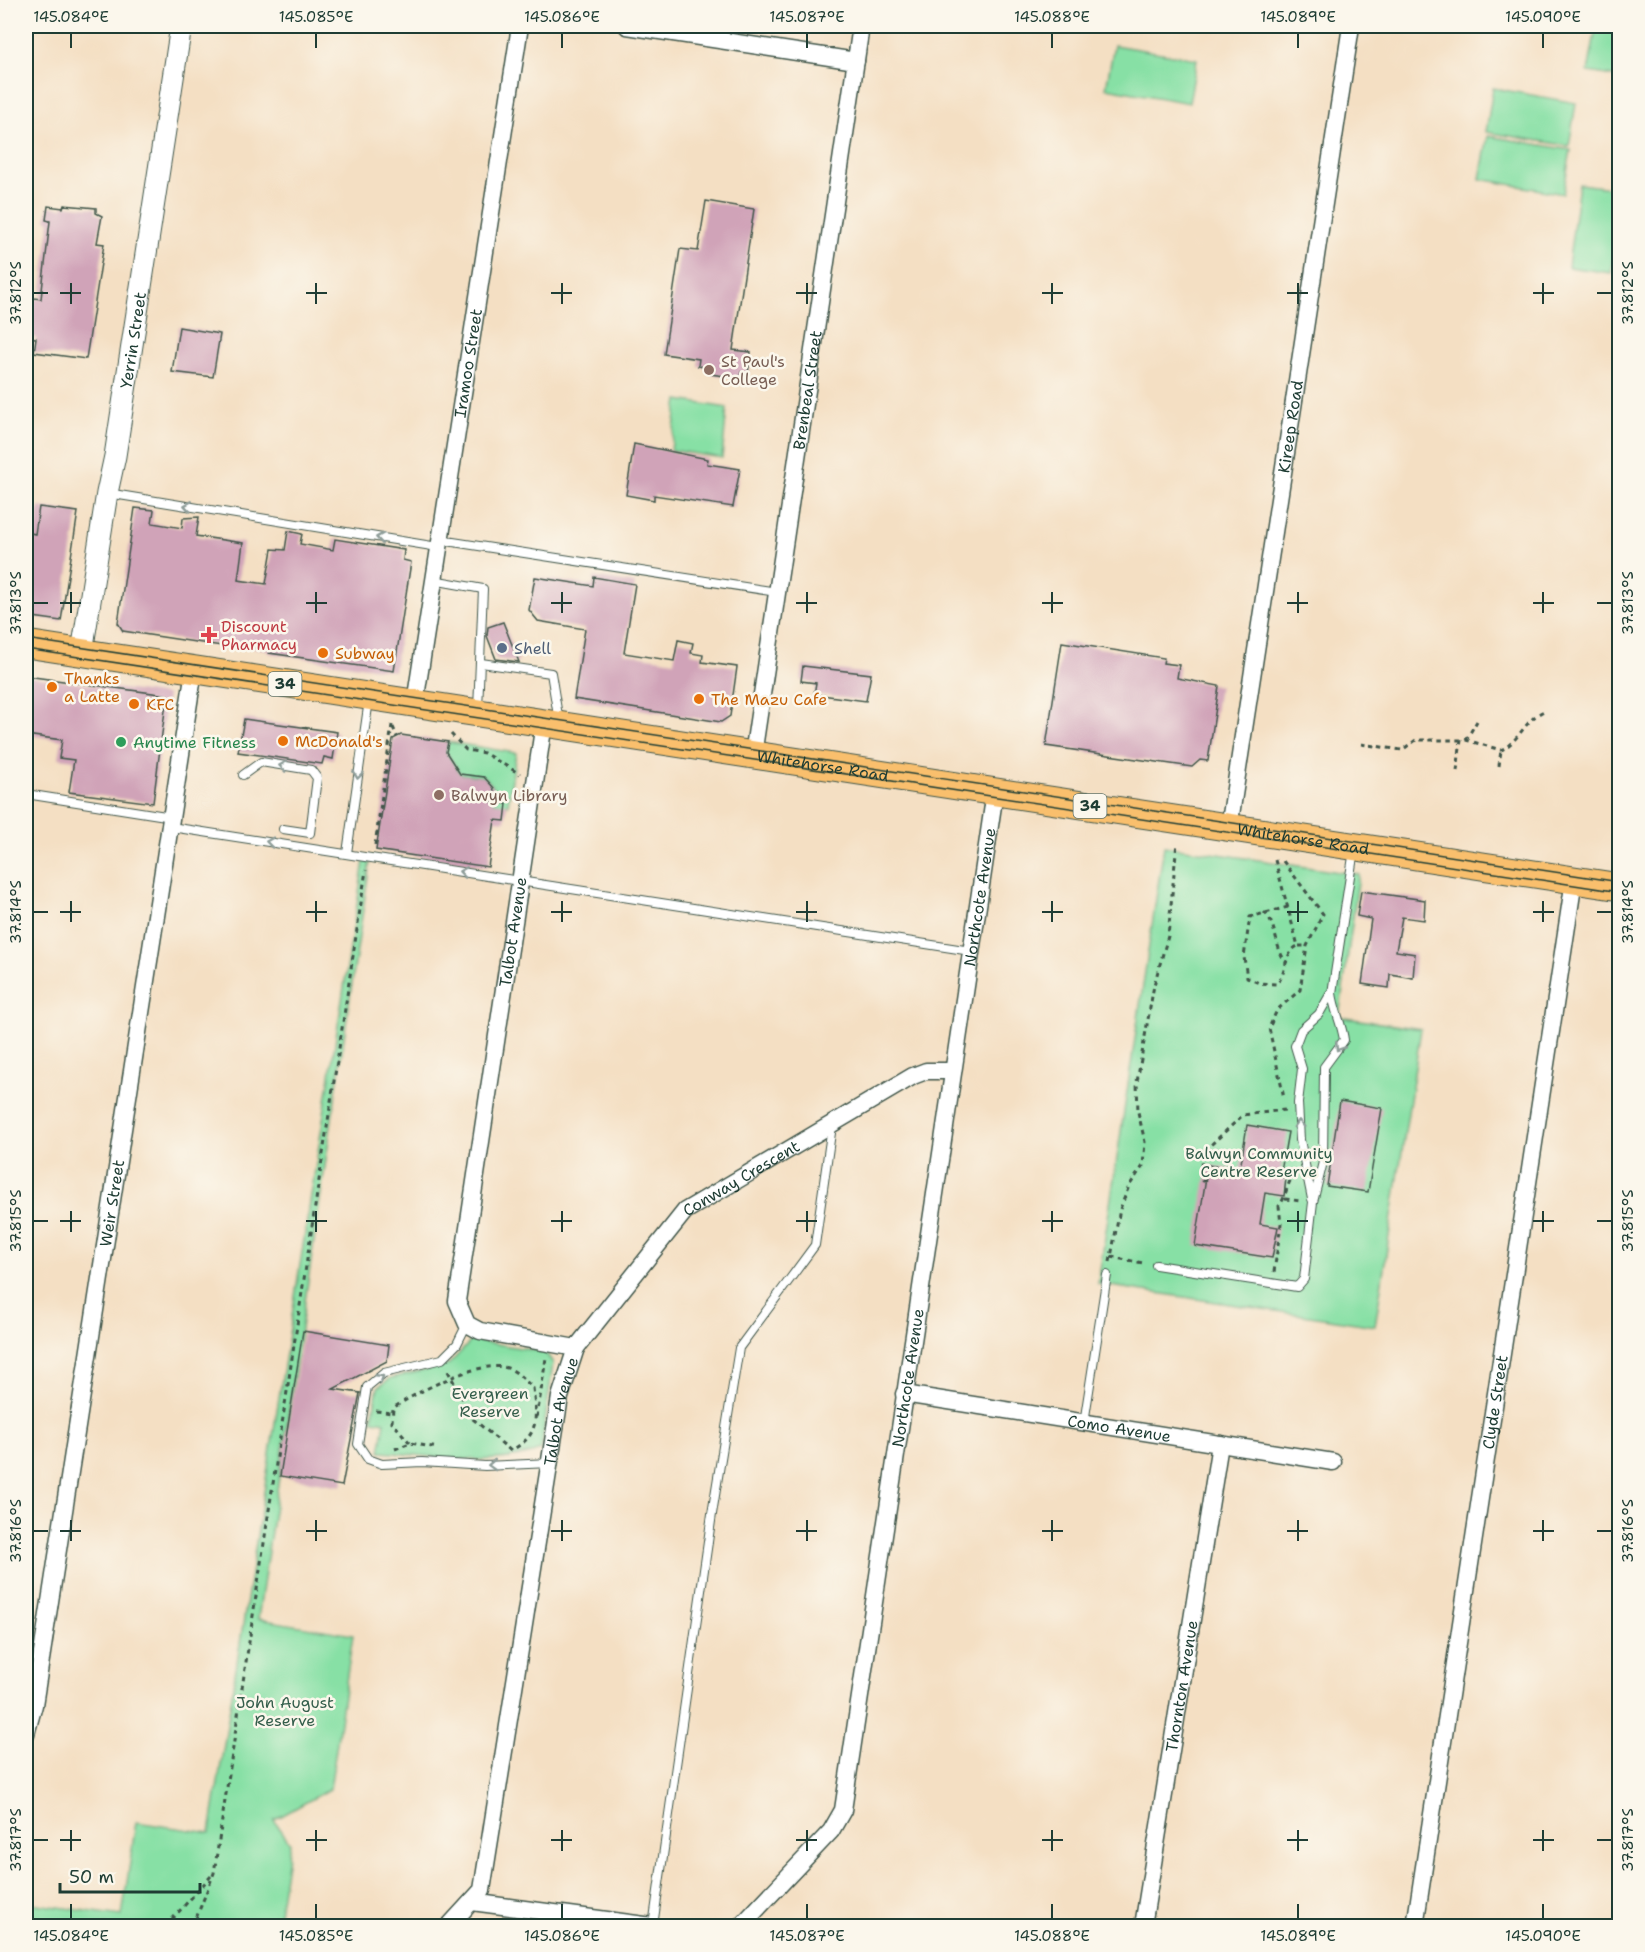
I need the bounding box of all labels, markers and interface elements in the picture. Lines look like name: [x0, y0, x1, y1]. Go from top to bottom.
text: 145.084°E: [33, 7, 109, 27]
text: 145.085°E: [279, 7, 353, 27]
text: 145.086°E: [524, 7, 600, 27]
text: 145.087°E: [769, 7, 845, 27]
text: 145.088°E: [1014, 7, 1090, 27]
text: 145.089°E: [1260, 7, 1336, 27]
text: 145.090°E: [1505, 7, 1581, 27]
text: 37.812°S: [6, 261, 26, 325]
text: 37.812°S: [1618, 261, 1638, 325]
street label: Yerrin Street: [115, 290, 151, 390]
street label: Iramoo Street: [449, 307, 487, 419]
street label: Brenbeal Street: [788, 329, 826, 451]
place label: St Paul's College: [721, 351, 785, 390]
marker: St Paul's College: [702, 363, 716, 377]
street label: Kireep Road: [1273, 379, 1307, 474]
one-way arrow: [183, 500, 193, 513]
one-way arrow: [376, 532, 385, 544]
text: 37.813°S: [6, 571, 26, 635]
text: 37.813°S: [1618, 571, 1638, 635]
place label: Discount Pharmacy: [221, 616, 297, 655]
marker: Discount Pharmacy: [202, 628, 216, 642]
place label: Shell: [514, 638, 551, 659]
marker: Shell: [495, 641, 509, 655]
place label: Subway: [335, 643, 395, 664]
marker: Subway: [316, 646, 330, 660]
place label: Thanks a Latte: [64, 668, 120, 707]
road number: 34: [268, 672, 302, 696]
marker: Thanks a Latte: [45, 680, 59, 694]
place label: The Mazu Cafe: [711, 689, 827, 710]
marker: The Mazu Cafe: [692, 692, 706, 706]
place label: KFC: [146, 694, 175, 715]
marker: KFC: [127, 697, 141, 711]
place label: McDonald's: [295, 731, 383, 752]
place label: Anytime Fitness: [133, 732, 256, 753]
marker: McDonald's: [276, 734, 290, 748]
marker: Anytime Fitness: [114, 735, 128, 749]
street label: Whitehorse Road: [755, 745, 890, 786]
one-way arrow: [279, 760, 288, 772]
one-way arrow: [352, 770, 365, 780]
place label: Balwyn Library: [451, 785, 568, 806]
marker: Balwyn Library: [432, 788, 446, 802]
road number: 34: [1074, 794, 1106, 818]
street label: Whitehorse Road: [1236, 818, 1371, 859]
street label: Northcote Avenue: [959, 826, 1000, 968]
one-way arrow: [265, 836, 275, 848]
one-way arrow: [458, 866, 468, 879]
street label: Talbot Avenue: [494, 876, 531, 988]
text: 37.814°S: [6, 880, 26, 944]
text: 37.814°S: [1618, 880, 1638, 944]
one-way arrow: [1335, 1040, 1346, 1051]
one-way arrow: [1293, 1120, 1305, 1129]
street label: Conway Crescent: [678, 1135, 803, 1221]
park label: Balwyn Community Centre Reserve: [1185, 1143, 1333, 1182]
street label: Weir Street: [95, 1158, 129, 1248]
text: 37.815°S: [6, 1189, 26, 1253]
text: 37.815°S: [1618, 1189, 1638, 1253]
street label: Northcote Avenue: [887, 1307, 928, 1449]
street label: Clyde Street: [1477, 1353, 1512, 1451]
street label: Talbot Avenue: [539, 1354, 583, 1467]
one-way arrow: [373, 1374, 384, 1385]
park label: Evergreen Reserve: [452, 1383, 529, 1422]
street label: Como Avenue: [1066, 1410, 1173, 1447]
one-way arrow: [487, 1459, 496, 1471]
text: 37.816°S: [6, 1499, 26, 1563]
text: 37.816°S: [1618, 1499, 1638, 1563]
street label: Thornton Avenue: [1160, 1619, 1202, 1753]
park label: John August Reserve: [236, 1692, 334, 1731]
text: 37.817°S: [6, 1808, 26, 1872]
text: 37.817°S: [1618, 1808, 1638, 1872]
scale bar: [60, 1856, 200, 1894]
text: 50 m: [69, 1865, 114, 1889]
text: 145.084°E: [33, 1926, 109, 1946]
text: 145.085°E: [279, 1926, 353, 1946]
text: 145.086°E: [524, 1926, 600, 1946]
text: 145.087°E: [769, 1926, 845, 1946]
text: 145.088°E: [1014, 1926, 1090, 1946]
text: 145.089°E: [1260, 1926, 1336, 1946]
text: 145.090°E: [1505, 1926, 1581, 1946]

